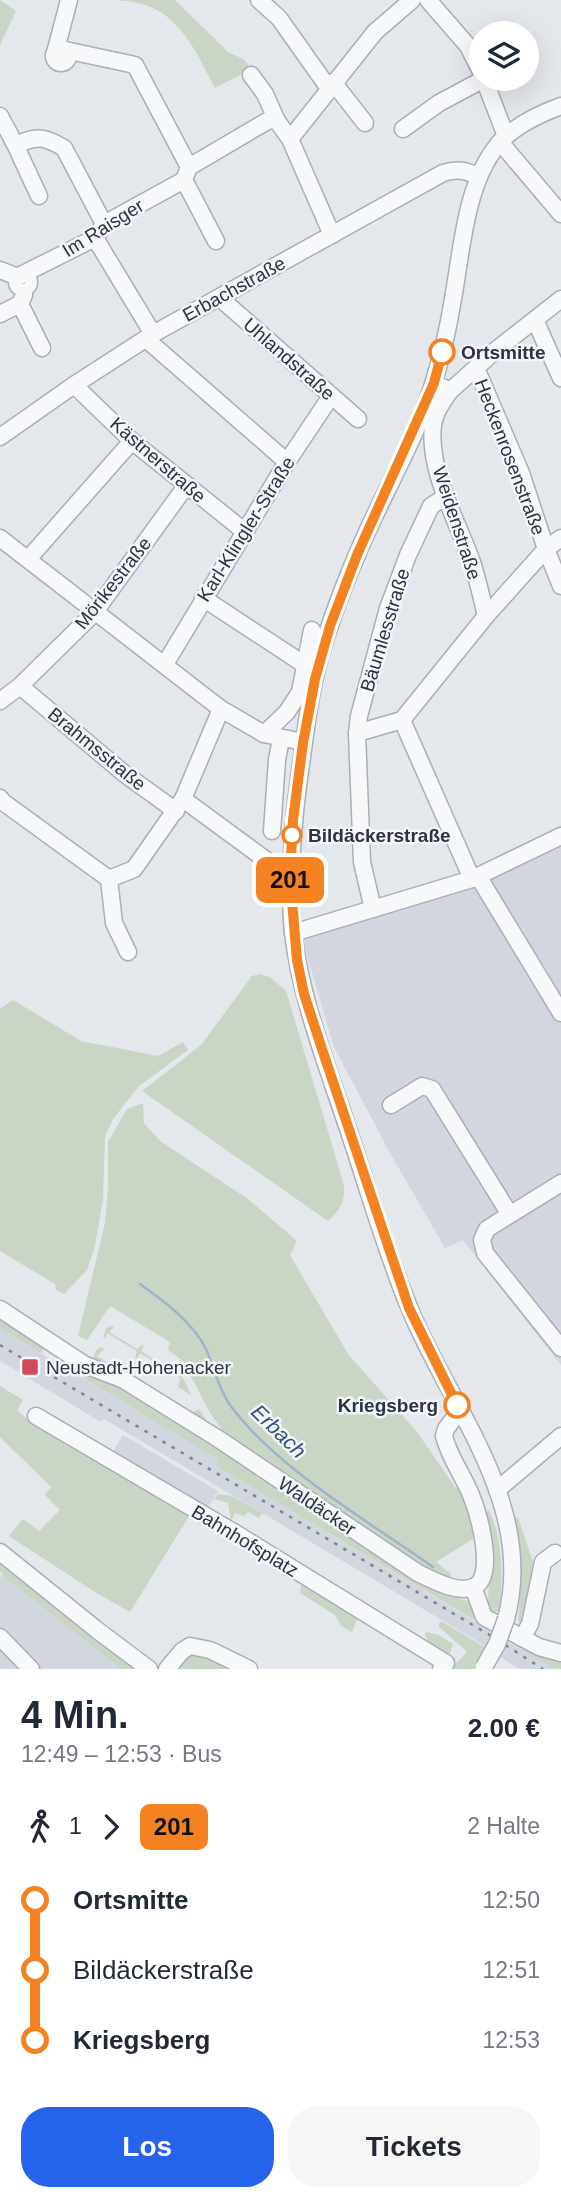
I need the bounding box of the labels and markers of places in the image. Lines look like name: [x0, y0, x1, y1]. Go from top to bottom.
marker: Ortsmitte: [429, 339, 455, 365]
place label: Ortsmitte: [461, 342, 545, 363]
marker: Bildäckerstraße: [282, 825, 302, 845]
place label: Bildäckerstraße: [308, 825, 451, 846]
marker: Neustadt-Hohenacker: [20, 1357, 40, 1377]
place label: Neustadt-Hohenacker: [46, 1357, 231, 1378]
marker: Kriegsberg: [444, 1392, 470, 1418]
place label: Kriegsberg: [338, 1395, 438, 1416]

